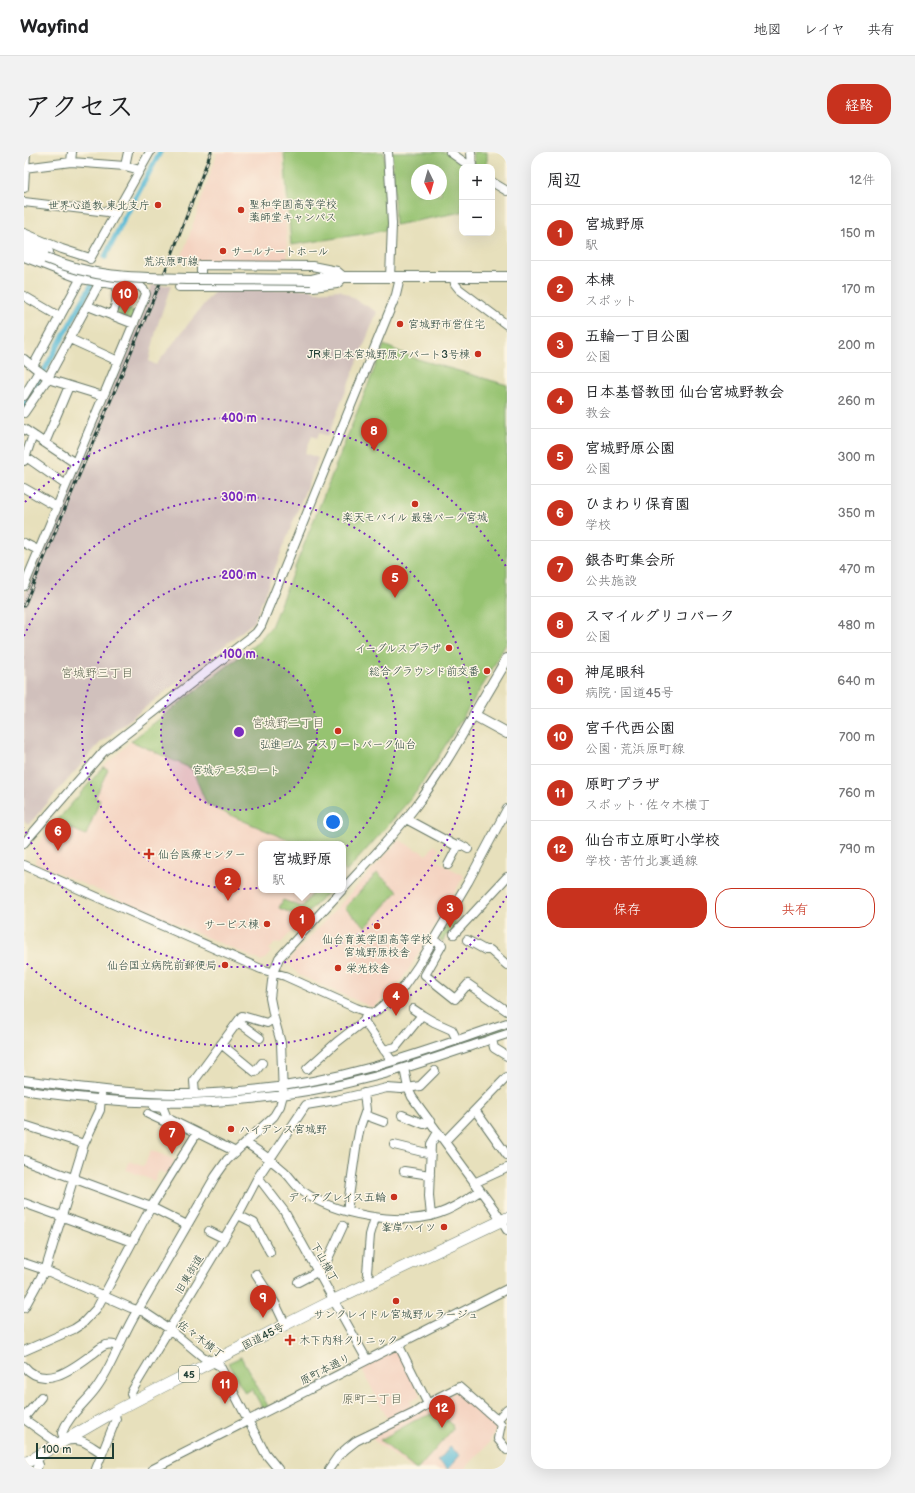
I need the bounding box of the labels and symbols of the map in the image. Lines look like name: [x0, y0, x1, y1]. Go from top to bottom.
north arrow: [411, 164, 447, 200]
place label: 聖和学園高等学校 薬師堂キャンパス: [249, 198, 337, 224]
place label: 世界心道教 東北支庁: [48, 199, 150, 212]
marker: 世界心道教 東北支庁: [153, 200, 163, 210]
marker: 聖和学園高等学校 薬師堂キャンパス: [236, 205, 246, 215]
place label: サールナートホール: [231, 245, 329, 258]
marker: サールナートホール: [218, 246, 228, 256]
street label: 荒浜原町線: [144, 255, 199, 268]
pin: 10: [112, 281, 138, 314]
place label: 宮城野市営住宅: [408, 318, 485, 331]
marker: 宮城野市営住宅: [395, 319, 405, 329]
place label: JR東日本宮城野原アパート3号棟: [307, 348, 470, 361]
marker: JR東日本宮城野原アパート3号棟: [473, 349, 483, 359]
text: 400 m: [221, 411, 257, 426]
pin: 8: [361, 418, 387, 451]
text: 300 m: [221, 490, 257, 505]
marker: 楽天モバイル 最強パーク宮城: [410, 499, 420, 509]
place label: 楽天モバイル 最強パーク宮城: [342, 511, 488, 524]
pin: 5: [382, 565, 408, 598]
text: 200 m: [221, 568, 257, 583]
place label: イーグルスプラザ: [355, 642, 441, 655]
marker: イーグルスプラザ: [444, 643, 454, 653]
text: 100 m: [222, 647, 256, 662]
place label: 総合グラウンド前交番: [369, 665, 479, 678]
district label: 宮城野三丁目: [61, 666, 133, 681]
marker: 総合グラウンド前交番: [482, 666, 492, 676]
district label: 宮城野二丁目: [252, 716, 324, 731]
centre of rings: [232, 725, 246, 739]
marker: 弘進ゴム アスリートパーク仙台: [333, 726, 343, 736]
place label: 弘進ゴム アスリートパーク仙台: [260, 738, 416, 751]
park label: 宮城テニスコート: [192, 764, 280, 777]
your location: [323, 812, 343, 832]
pin: 6: [45, 818, 71, 851]
marker: 仙台医療センター: [143, 848, 155, 860]
place label: 仙台医療センター: [158, 848, 246, 861]
pin: 2: [215, 868, 241, 901]
pin: 3: [437, 895, 463, 928]
pin: 1: [289, 906, 315, 939]
place label: サービス棟: [204, 918, 259, 931]
marker: サービス棟: [262, 919, 272, 929]
marker: 仙台育英学園高等学校 宮城野原校舎: [372, 921, 382, 931]
place label: 仙台育英学園高等学校 宮城野原校舎: [322, 933, 432, 959]
place label: 仙台国立病院前郵便局: [107, 959, 217, 972]
marker: 仙台国立病院前郵便局: [220, 960, 230, 970]
place label: 栄光校舎: [346, 962, 390, 975]
marker: 栄光校舎: [333, 963, 343, 973]
pin: 4: [383, 983, 409, 1016]
pin: 7: [159, 1121, 185, 1154]
place label: ハイデンス宮城野: [239, 1123, 327, 1136]
marker: ハイデンス宮城野: [226, 1124, 236, 1134]
place label: ディアグレイス五輪: [288, 1191, 386, 1204]
marker: ディアグレイス五輪: [389, 1192, 399, 1202]
place label: 峯岸ハイツ: [381, 1221, 436, 1234]
marker: 峯岸ハイツ: [439, 1222, 449, 1232]
street label: 下山横丁: [308, 1240, 341, 1285]
street label: 旧東街道: [173, 1252, 206, 1296]
pin: 9: [250, 1285, 276, 1318]
marker: サンクレイドル宮城野ルラージュ: [391, 1296, 401, 1306]
place label: サンクレイドル宮城野ルラージュ: [314, 1308, 478, 1321]
street label: 佐々木横丁: [175, 1318, 227, 1361]
street label: 国道45号: [240, 1320, 287, 1353]
marker: 木下内科クリニック: [284, 1334, 296, 1346]
place label: 木下内科クリニック: [299, 1334, 398, 1347]
street label: 原町本通り: [298, 1351, 353, 1388]
road number: 45: [179, 1366, 199, 1382]
pin: 11: [212, 1371, 238, 1404]
district label: 原町二丁目: [342, 1392, 402, 1407]
pin: 12: [429, 1395, 455, 1428]
scale bar: [36, 1441, 114, 1460]

